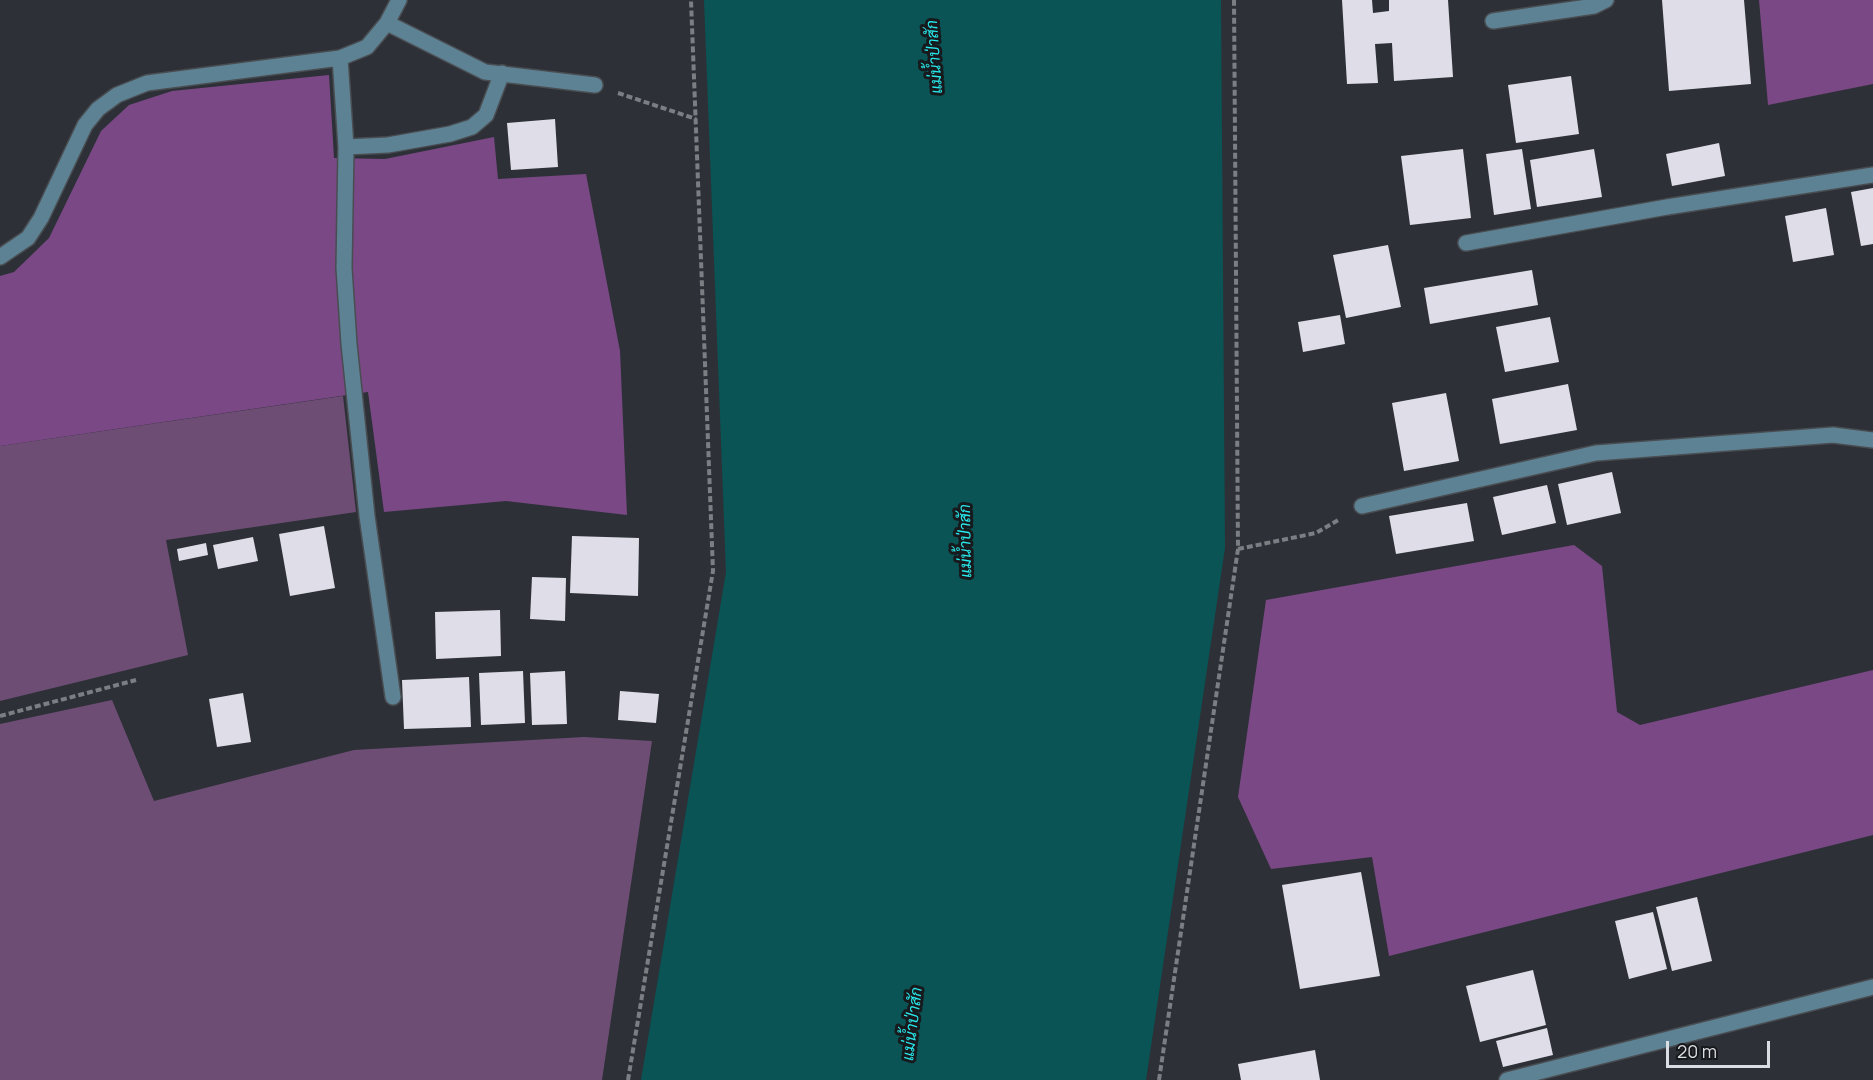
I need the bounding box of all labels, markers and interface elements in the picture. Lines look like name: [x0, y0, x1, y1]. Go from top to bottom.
water label: แม่น้ำป่าสัก: [923, 20, 947, 94]
water label: แม่น้ำป่าสัก: [956, 504, 976, 578]
water label: แม่น้ำป่าสัก: [899, 986, 927, 1062]
scale bar: [1669, 1029, 1772, 1067]
text: 20 m: [1677, 1039, 1717, 1063]

